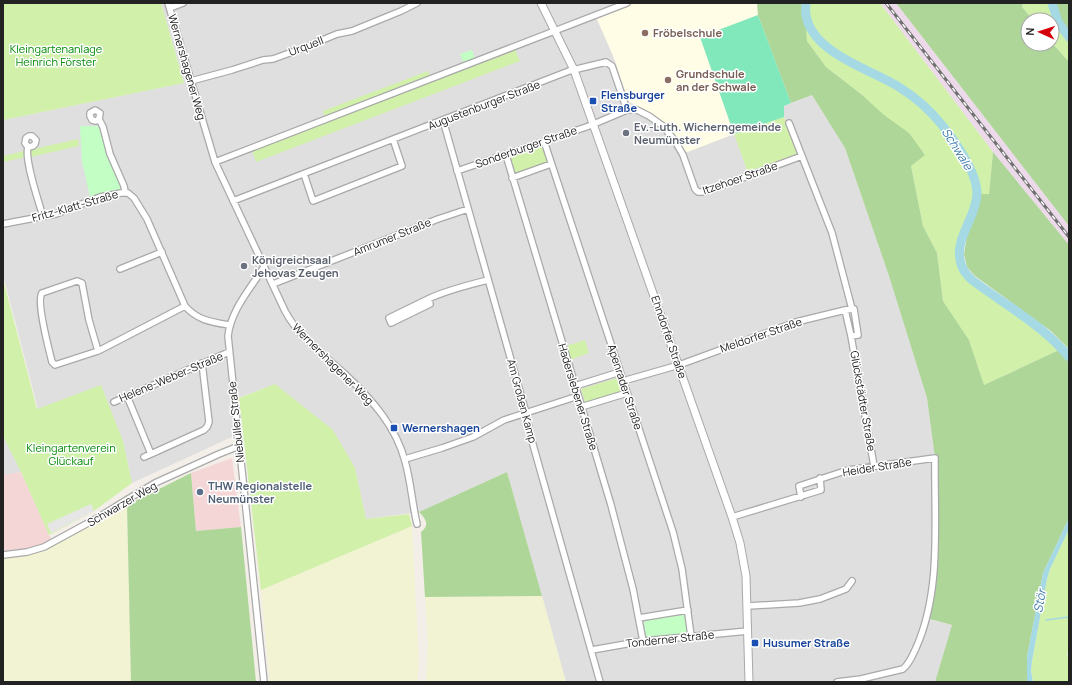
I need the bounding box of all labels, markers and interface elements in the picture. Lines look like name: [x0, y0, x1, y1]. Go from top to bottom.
street label: Wernershagener Weg: [165, 12, 210, 122]
north arrow: [1020, 12, 1060, 52]
place label: Fröbelschule: [653, 25, 722, 40]
text: N: [1022, 27, 1037, 36]
marker: Fröbelschule: [640, 28, 650, 38]
street label: Urquell: [286, 32, 325, 59]
park label: Kleingartenanlage Heinrich Förster: [10, 41, 103, 69]
place label: Grundschule an der Schwale: [676, 66, 757, 94]
marker: Grundschule an der Schwale: [663, 75, 673, 85]
street label: Augustenburger Straße: [425, 76, 543, 133]
place label: Flensburger Straße: [601, 87, 665, 115]
marker: Flensburger Straße: [588, 96, 598, 106]
place label: Ev.-Luth. Wicherngemeinde Neumünster: [634, 119, 782, 147]
street label: Sonderburger Straße: [473, 122, 579, 171]
water label: Schwale: [938, 125, 977, 174]
marker: Ev.-Luth. Wicherngemeinde Neumünster: [621, 128, 631, 138]
street label: Itzehoer Straße: [700, 157, 780, 197]
street label: Fritz-Klatt-Straße: [30, 186, 120, 225]
street label: Amrumer Straße: [351, 214, 434, 259]
place label: Königreichsaal Jehovas Zeugen: [252, 252, 339, 280]
marker: Königreichsaal Jehovas Zeugen: [239, 261, 249, 271]
street label: Ehndorfer Straße: [648, 293, 691, 381]
street label: Meldorfer Straße: [718, 313, 804, 356]
street label: Wernershagener Weg: [289, 320, 377, 408]
street label: Haderslebener Straße: [555, 342, 602, 453]
street label: Apenrader Straße: [605, 342, 647, 432]
street label: Helene-Weber-Straße: [117, 348, 226, 405]
street label: Glückstädter Straße: [847, 349, 880, 453]
street label: Am Großen Kamp: [504, 357, 541, 445]
street label: Niebüller Straße: [224, 380, 247, 463]
place label: Wernershagen: [402, 420, 480, 435]
marker: Wernershagen: [389, 423, 399, 433]
park label: Kleingartenverein Glückauf: [26, 440, 116, 468]
street label: Heider Straße: [841, 454, 913, 479]
street label: Schwarzer Weg: [84, 478, 159, 530]
place label: THW Regionalstelle Neumünster: [208, 478, 313, 506]
marker: THW Regionalstelle Neumünster: [195, 487, 205, 497]
water label: Stör: [1029, 586, 1050, 614]
street label: Tonderner Straße: [625, 626, 715, 651]
place label: Husumer Straße: [763, 635, 850, 650]
marker: Husumer Straße: [750, 638, 760, 648]

